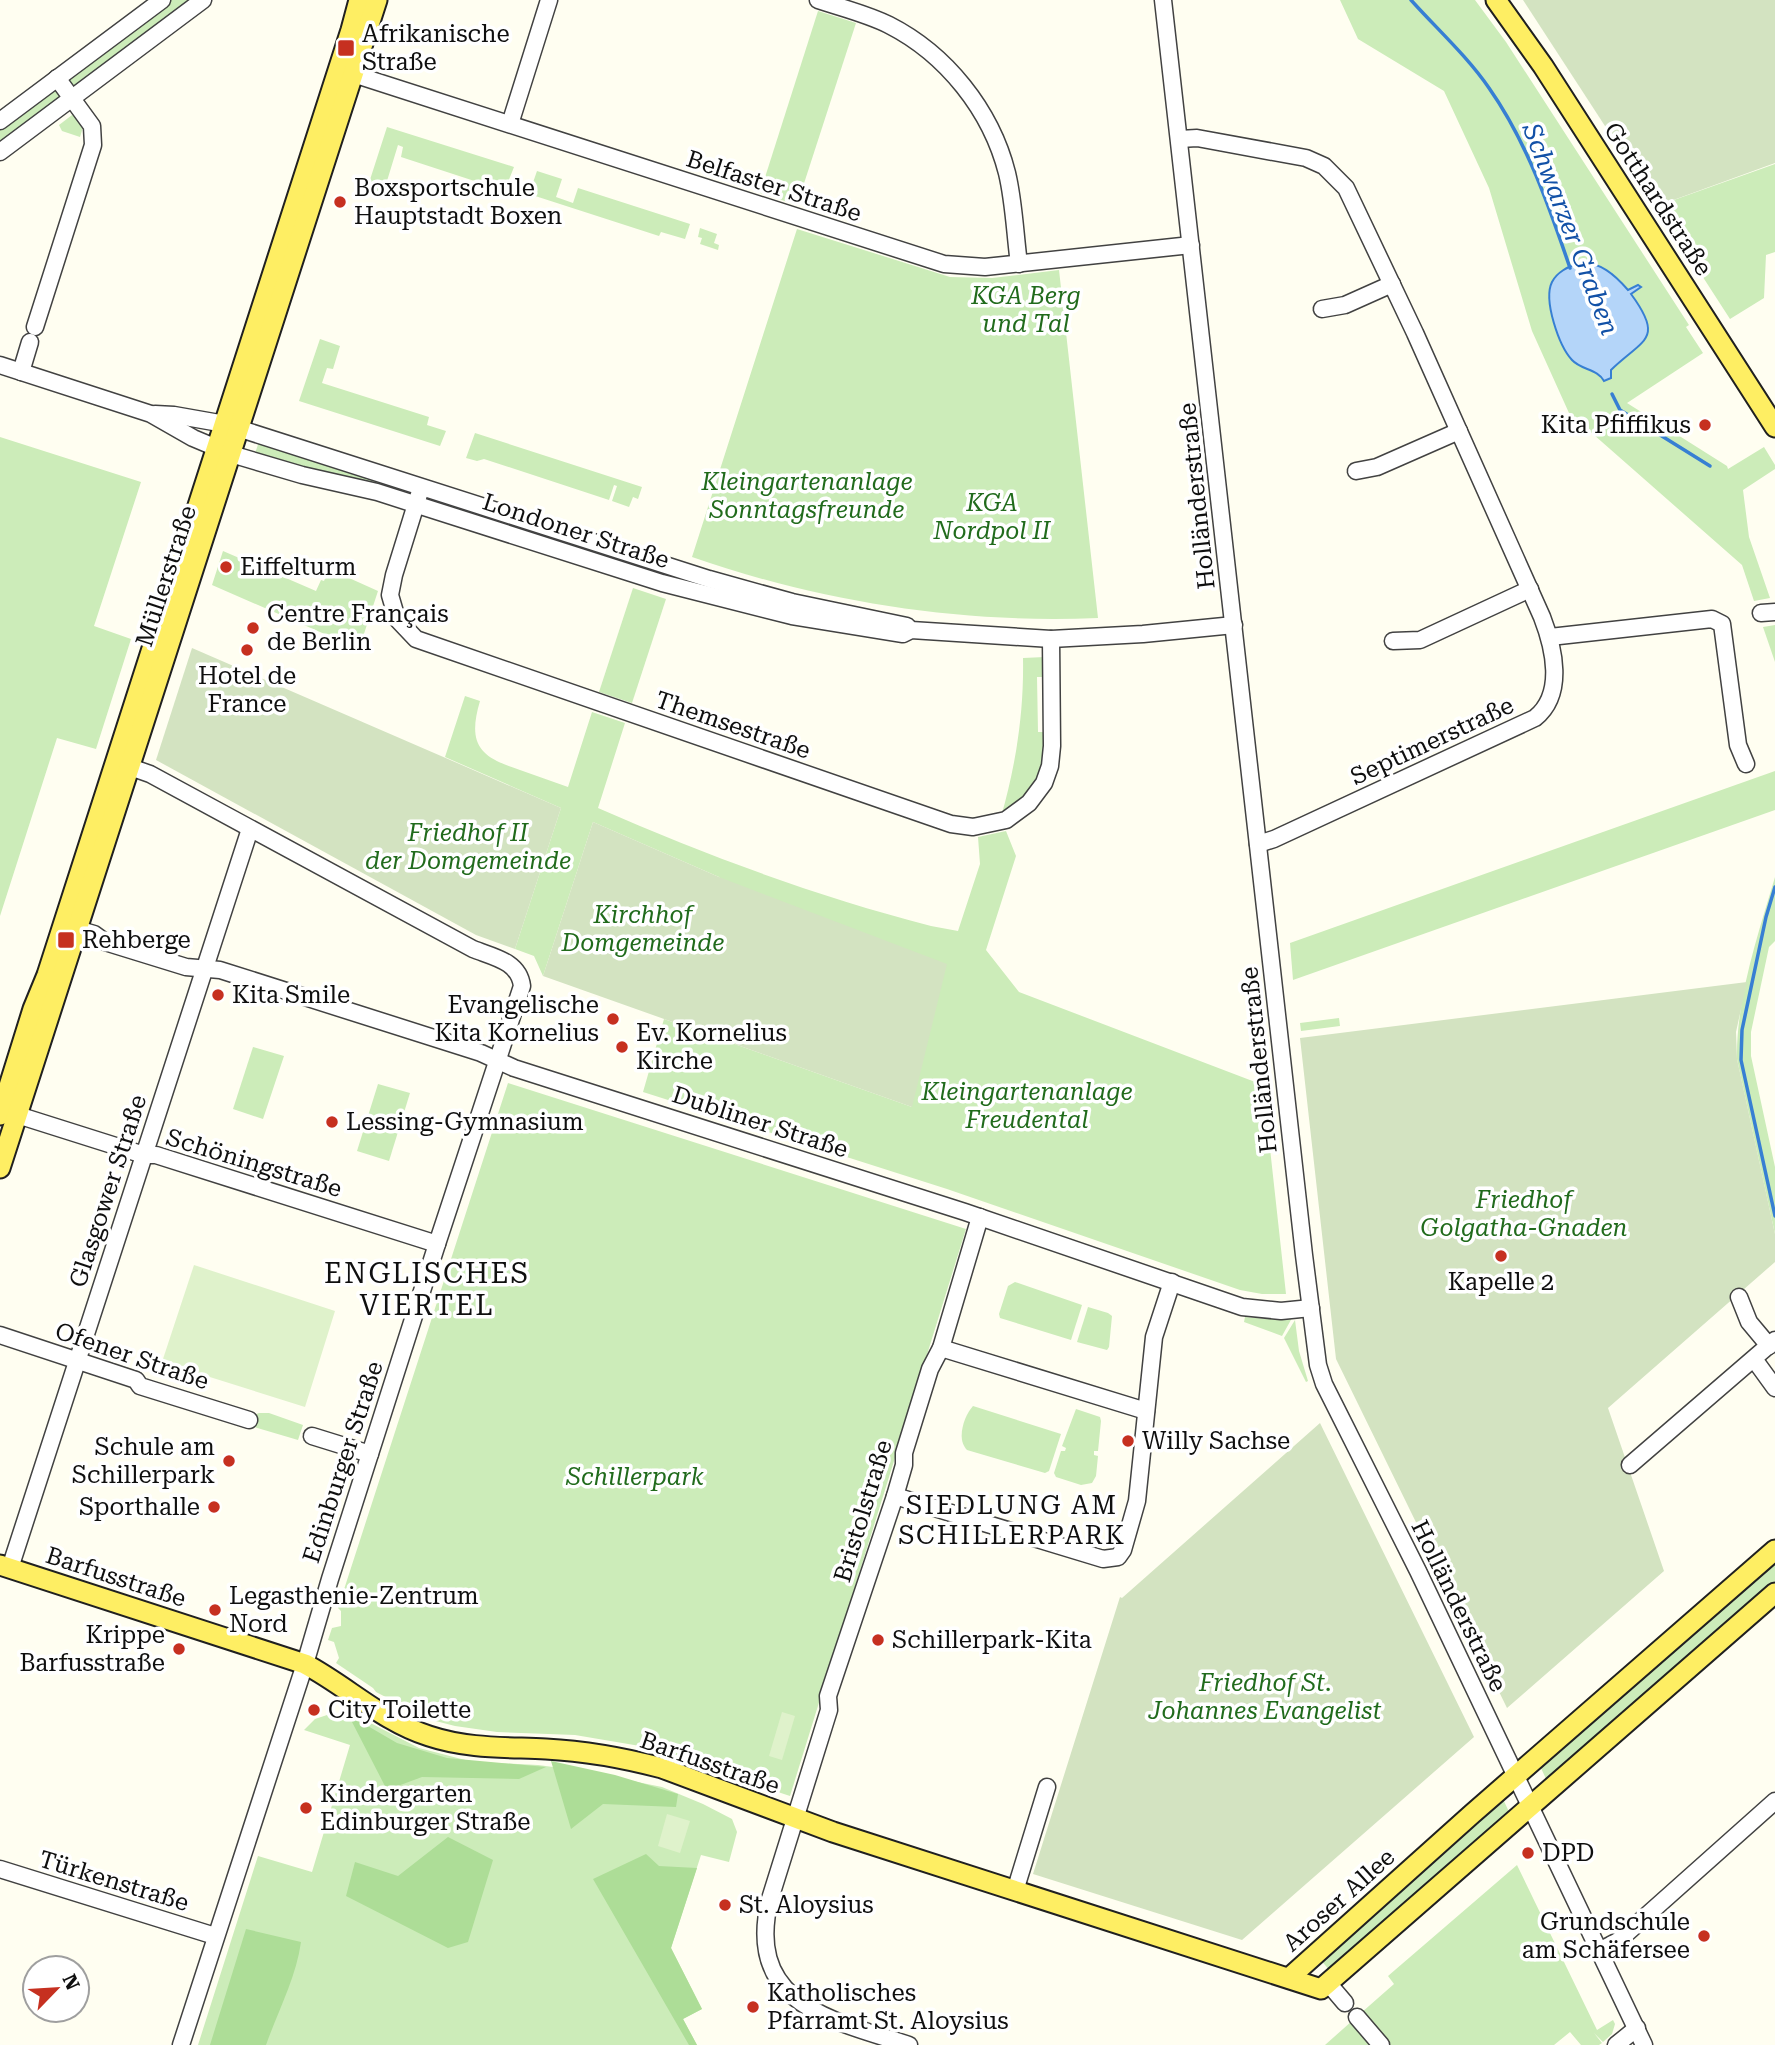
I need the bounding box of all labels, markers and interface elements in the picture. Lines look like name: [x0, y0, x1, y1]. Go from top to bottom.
place label: Afrikanische Straße: [362, 20, 510, 76]
marker: Afrikanische Straße: [336, 38, 356, 58]
street label: Gotthardstraße: [1598, 117, 1718, 281]
water label: Schwarzer Graben: [1516, 118, 1625, 339]
street label: Belfaster Straße: [683, 145, 865, 227]
place label: Boxsportschule Hauptstadt Boxen: [354, 174, 562, 230]
marker: Boxsportschule Hauptstadt Boxen: [332, 194, 348, 210]
park label: KGA Berg und Tal: [970, 282, 1081, 338]
street label: Holländerstraße: [1173, 401, 1221, 591]
place label: Kita Pfiffikus: [1541, 411, 1691, 439]
marker: Kita Pfiffikus: [1697, 417, 1713, 433]
park label: Kleingartenanlage Sonntagsfreunde: [700, 468, 913, 524]
street label: Londoner Straße: [479, 488, 673, 574]
park label: KGA Nordpol II: [932, 489, 1052, 545]
street label: Müllerstraße: [130, 502, 202, 650]
place label: Eiffelturm: [240, 553, 357, 581]
marker: Eiffelturm: [218, 559, 234, 575]
place label: Centre Français de Berlin: [267, 600, 449, 656]
marker: Centre Français de Berlin: [245, 620, 261, 636]
marker: Hotel de France: [239, 642, 255, 658]
place label: Hotel de France: [198, 662, 296, 718]
street label: Themsestraße: [652, 685, 814, 765]
street label: Septimerstraße: [1346, 691, 1518, 791]
park label: Friedhof II der Domgemeinde: [365, 819, 571, 875]
park label: Kirchhof Domgemeinde: [561, 901, 724, 957]
place label: Rehberge: [82, 926, 191, 954]
marker: Rehberge: [56, 930, 76, 950]
street label: Holländerstraße: [1235, 965, 1283, 1155]
place label: Kita Smile: [232, 981, 350, 1009]
marker: Kita Smile: [210, 987, 226, 1003]
place label: Evangelische Kita Kornelius: [435, 991, 599, 1047]
marker: Evangelische Kita Kornelius: [605, 1011, 621, 1027]
place label: Ev. Kornelius Kirche: [636, 1019, 787, 1075]
marker: Ev. Kornelius Kirche: [614, 1039, 630, 1055]
park label: Kleingartenanlage Freudental: [920, 1078, 1133, 1134]
street label: Dubliner Straße: [669, 1080, 851, 1164]
street label: Glasgower Straße: [64, 1091, 152, 1291]
place label: Lessing-Gymnasium: [346, 1108, 584, 1136]
marker: Lessing-Gymnasium: [324, 1114, 340, 1130]
street label: Schöningstraße: [163, 1123, 345, 1203]
park label: Friedhof Golgatha-Gnaden: [1421, 1186, 1627, 1242]
marker: Kapelle 2: [1493, 1248, 1509, 1264]
district label: ENGLISCHES VIERTEL: [324, 1257, 530, 1322]
place label: Kapelle 2: [1448, 1268, 1554, 1296]
street label: Ofener Straße: [51, 1317, 213, 1395]
street label: Edinburger Straße: [297, 1358, 389, 1566]
place label: Willy Sachse: [1142, 1427, 1290, 1455]
place label: Schule am Schillerpark: [72, 1433, 215, 1489]
marker: Willy Sachse: [1120, 1433, 1136, 1449]
street label: Bristolstraße: [828, 1437, 898, 1585]
marker: Schule am Schillerpark: [221, 1453, 237, 1469]
park label: Schillerpark: [565, 1463, 704, 1491]
district label: SIEDLUNG AM SCHILLERPARK: [898, 1490, 1126, 1550]
place label: Sporthalle: [79, 1493, 200, 1521]
marker: Sporthalle: [206, 1499, 222, 1515]
street label: Holländerstraße: [1405, 1516, 1513, 1696]
street label: Barfusstraße: [42, 1541, 190, 1613]
place label: Legasthenie-Zentrum Nord: [229, 1582, 479, 1638]
marker: Legasthenie-Zentrum Nord: [207, 1602, 223, 1618]
place label: Krippe Barfusstraße: [19, 1621, 165, 1677]
place label: Schillerpark-Kita: [892, 1626, 1092, 1654]
marker: Schillerpark-Kita: [870, 1632, 886, 1648]
marker: Krippe Barfusstraße: [171, 1641, 187, 1657]
park label: Friedhof St. Johannes Evangelist: [1147, 1669, 1382, 1725]
place label: City Toilette: [328, 1696, 471, 1724]
marker: City Toilette: [306, 1702, 322, 1718]
street label: Barfusstraße: [637, 1726, 783, 1800]
place label: Kindergarten Edinburger Straße: [320, 1780, 530, 1836]
marker: Kindergarten Edinburger Straße: [298, 1800, 314, 1816]
place label: DPD: [1542, 1839, 1594, 1867]
street label: Aroser Allee: [1278, 1843, 1400, 1957]
street label: Türkenstraße: [36, 1845, 192, 1917]
marker: DPD: [1520, 1845, 1536, 1861]
place label: St. Aloysius: [739, 1891, 874, 1919]
marker: St. Aloysius: [717, 1897, 733, 1913]
place label: Grundschule am Schäfersee: [1522, 1908, 1690, 1964]
marker: Grundschule am Schäfersee: [1696, 1928, 1712, 1944]
north arrow: [21, 1954, 91, 2024]
text: N: [57, 1971, 85, 1994]
place label: Katholisches Pfarramt St. Aloysius: [767, 1979, 1009, 2035]
marker: Katholisches Pfarramt St. Aloysius: [745, 1999, 761, 2015]

